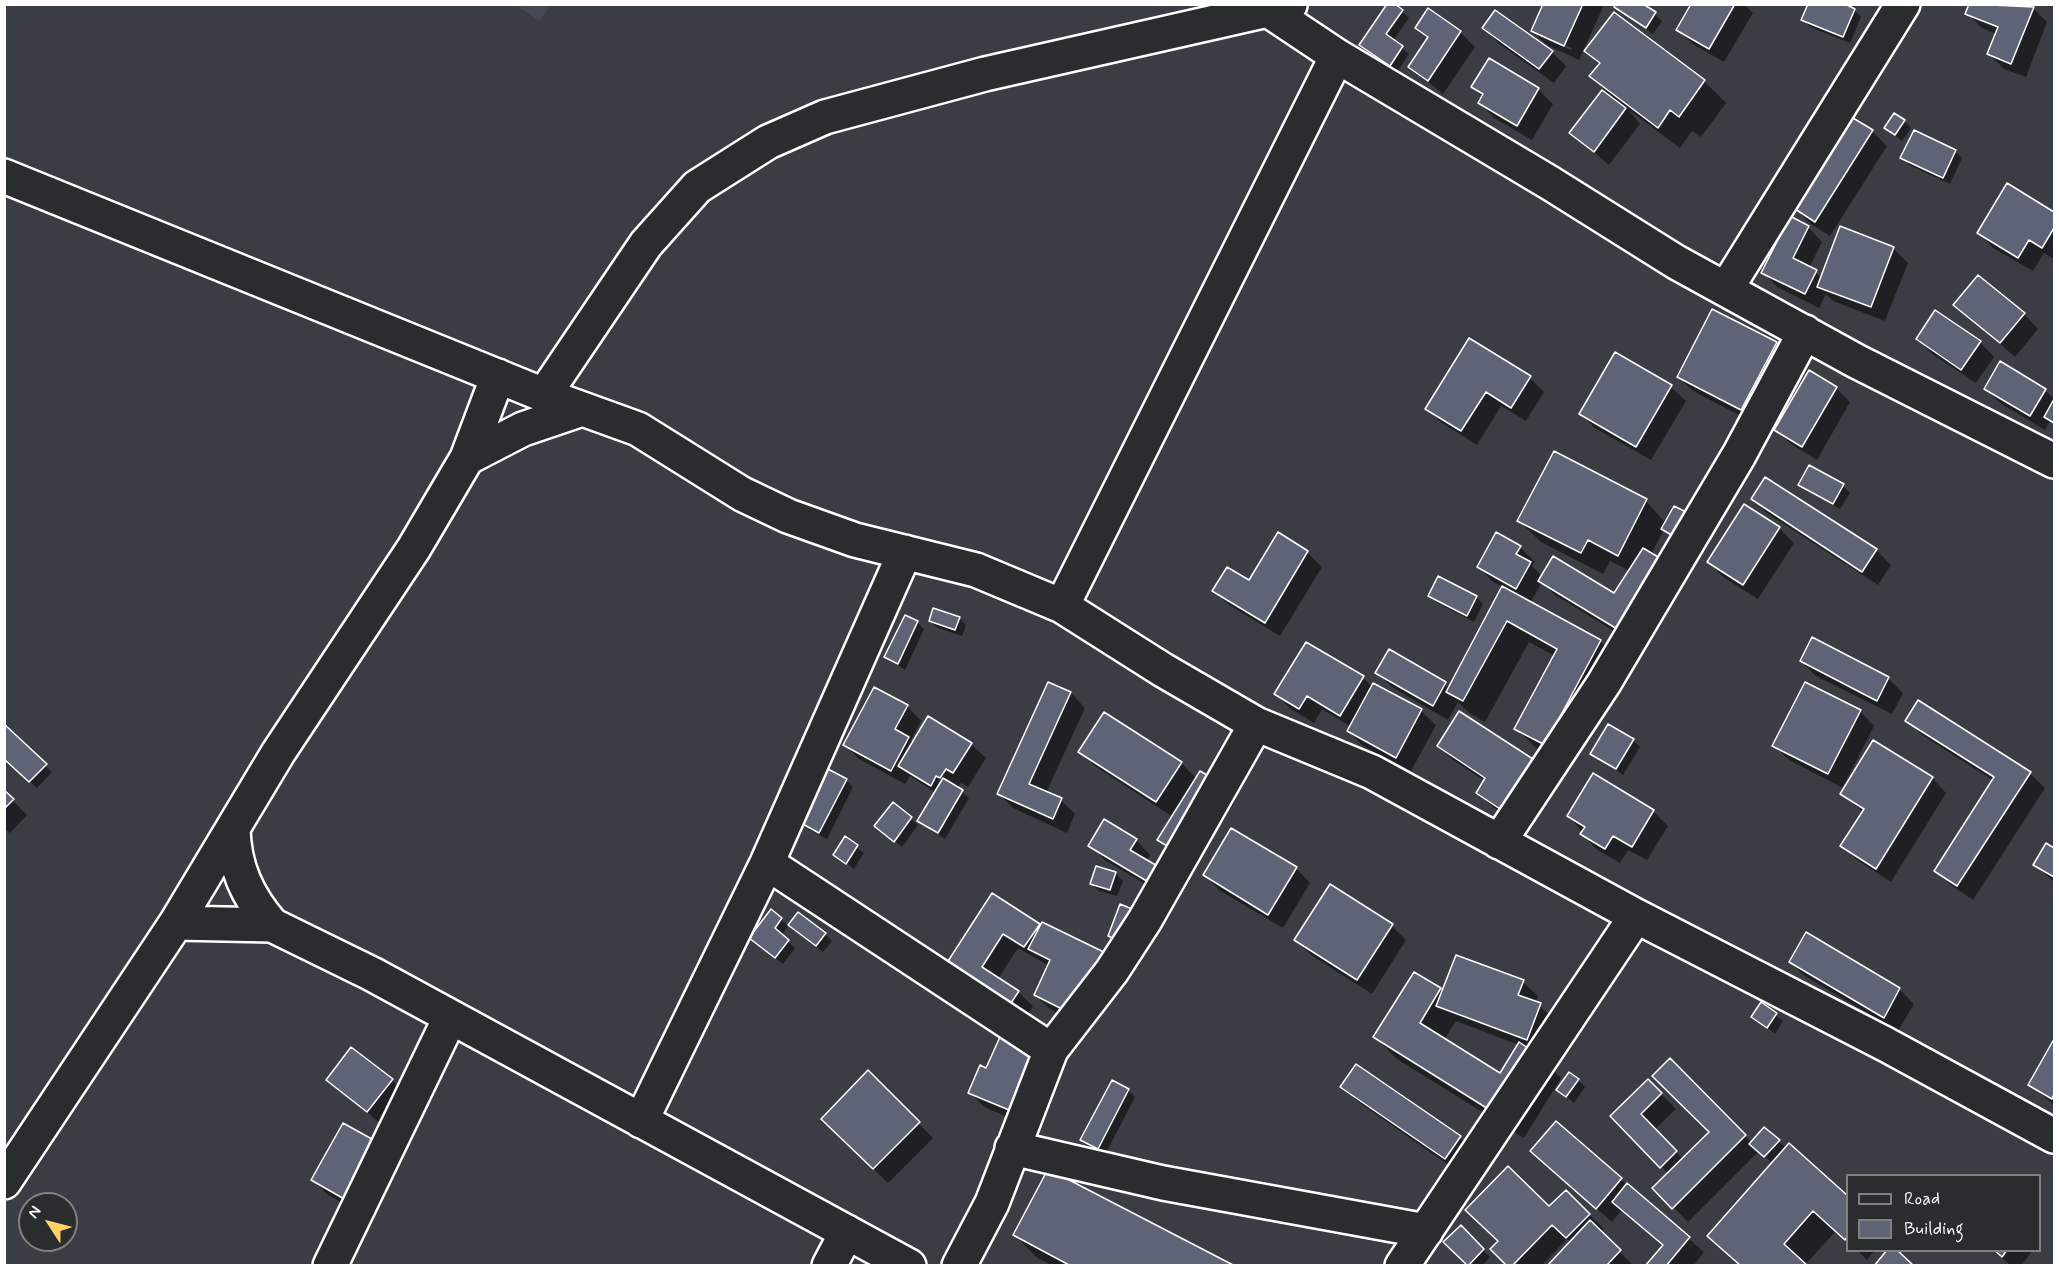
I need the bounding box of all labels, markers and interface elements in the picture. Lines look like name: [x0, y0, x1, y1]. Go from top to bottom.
legend: [1846, 1174, 2041, 1252]
text: Road: [1904, 1187, 1940, 1211]
north arrow: [18, 1192, 78, 1252]
text: N: [23, 1202, 46, 1223]
text: Building: [1904, 1217, 1964, 1241]

